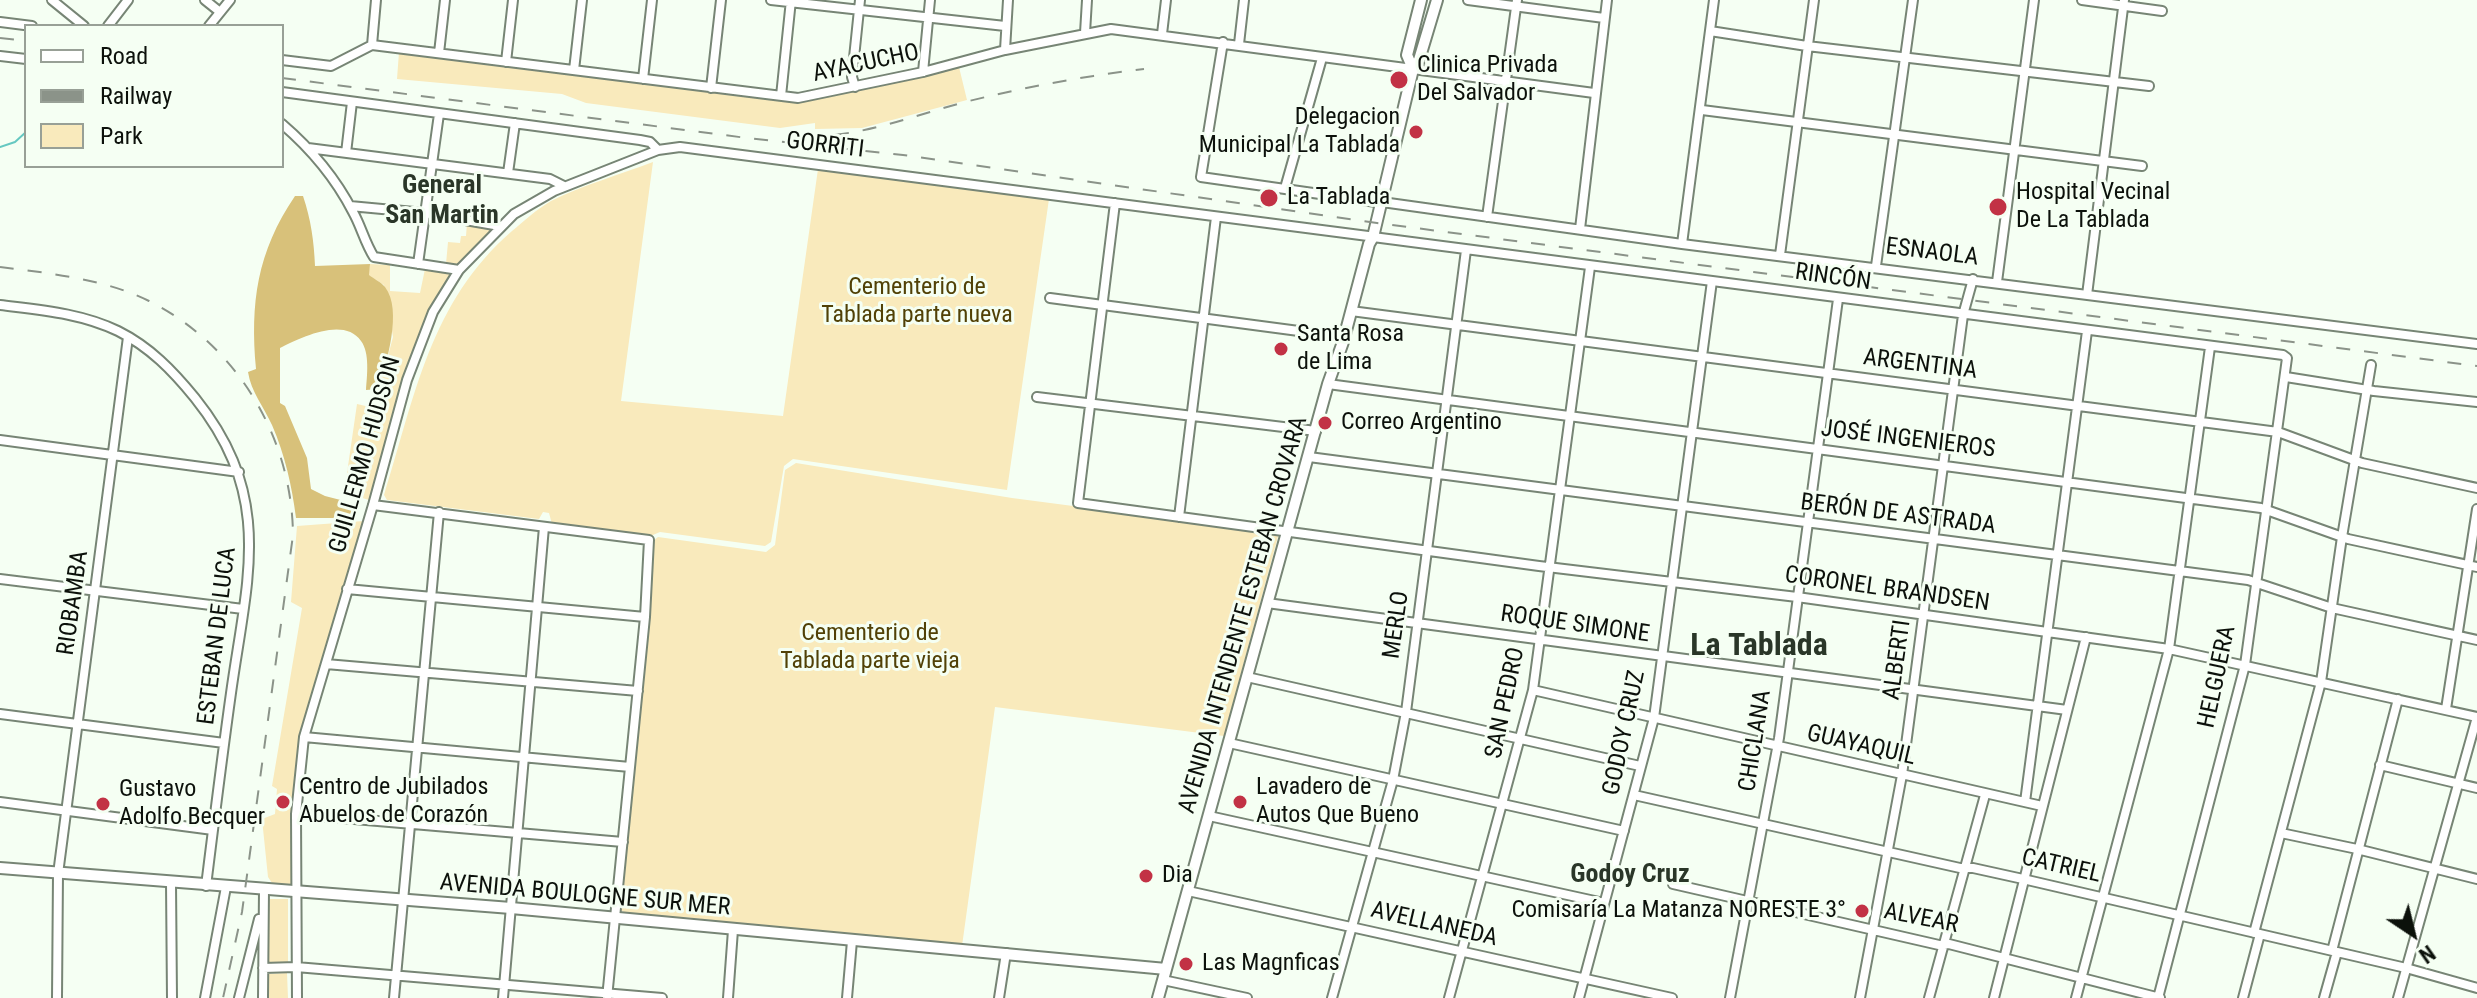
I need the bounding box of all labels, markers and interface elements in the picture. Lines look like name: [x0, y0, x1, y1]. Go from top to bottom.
legend: [24, 24, 284, 168]
street label: AYACUCHO: [810, 39, 922, 89]
text: Road: [100, 42, 148, 70]
place label: Clinica Privada Del Salvador: [1417, 52, 1558, 108]
marker: Clinica Privada Del Salvador: [1388, 69, 1410, 91]
text: Railway: [100, 82, 172, 110]
place label: Delegacion Municipal La Tablada: [1199, 104, 1400, 160]
text: Park: [100, 122, 143, 150]
marker: Delegacion Municipal La Tablada: [1407, 123, 1425, 141]
street label: GORRITI: [784, 127, 866, 165]
district label: General San Martin: [385, 170, 499, 232]
place label: Hospital Vecinal De La Tablada: [2016, 179, 2170, 235]
place label: La Tablada: [1287, 184, 1390, 212]
marker: La Tablada: [1258, 187, 1280, 209]
marker: Hospital Vecinal De La Tablada: [1987, 196, 2009, 218]
street label: ESNAOLA: [1884, 233, 1980, 273]
street label: RINCÓN: [1793, 258, 1873, 298]
park label: Cementerio de Tablada parte nueva: [821, 274, 1013, 330]
place label: Santa Rosa de Lima: [1297, 321, 1404, 377]
marker: Santa Rosa de Lima: [1272, 340, 1290, 358]
street label: ARGENTINA: [1861, 344, 1979, 386]
street label: GUILLERMO HUDSON: [324, 353, 408, 557]
place label: Correo Argentino: [1341, 409, 1502, 437]
street label: AVENIDA INTENDENTE ESTEBAN CROVARA: [1173, 413, 1315, 817]
marker: Correo Argentino: [1316, 414, 1334, 432]
street label: JOSÉ INGENIEROS: [1819, 415, 1997, 465]
street label: BERÓN DE ASTRADA: [1799, 489, 1997, 541]
street label: ESTEBAN DE LUCA: [193, 545, 243, 727]
street label: RIOBAMBA: [52, 549, 96, 657]
street label: CORONEL BRANDSEN: [1783, 561, 1991, 619]
street label: MERLO: [1378, 589, 1416, 661]
street label: ROQUE SIMONE: [1499, 600, 1651, 650]
street label: ALBERTI: [1878, 618, 1918, 702]
park label: Cementerio de Tablada parte vieja: [780, 620, 960, 676]
street label: HELGUERA: [2193, 623, 2243, 731]
district label: La Tablada: [1690, 628, 1828, 666]
street label: SAN PEDRO: [1480, 645, 1532, 761]
street label: GODOY CRUZ: [1598, 668, 1652, 798]
street label: CHICLANA: [1734, 688, 1778, 794]
street label: GUAYAQUIL: [1804, 720, 1918, 772]
place label: Centro de Jubilados Abuelos de Corazón: [299, 774, 488, 830]
place label: Lavadero de Autos Que Bueno: [1256, 774, 1419, 830]
place label: Gustavo Adolfo Becquer: [119, 776, 265, 832]
marker: Centro de Jubilados Abuelos de Corazón: [274, 793, 292, 811]
marker: Lavadero de Autos Que Bueno: [1231, 793, 1249, 811]
marker: Gustavo Adolfo Becquer: [94, 795, 112, 813]
street label: CATRIEL: [2019, 844, 2103, 890]
district label: Godoy Cruz: [1570, 859, 1690, 891]
place label: Dia: [1162, 862, 1193, 890]
marker: Dia: [1137, 867, 1155, 885]
street label: AVENIDA BOULOGNE SUR MER: [439, 869, 731, 923]
north arrow: [2373, 894, 2453, 974]
street label: AVELLANEDA: [1368, 896, 1500, 954]
place label: Comisaría La Matanza NORESTE 3°: [1511, 897, 1846, 925]
street label: ALVEAR: [1881, 898, 1961, 940]
marker: Comisaría La Matanza NORESTE 3°: [1853, 902, 1871, 920]
text: N: [2414, 940, 2440, 968]
place label: Las Magnficas: [1202, 950, 1340, 978]
marker: Las Magnficas: [1177, 955, 1195, 973]

